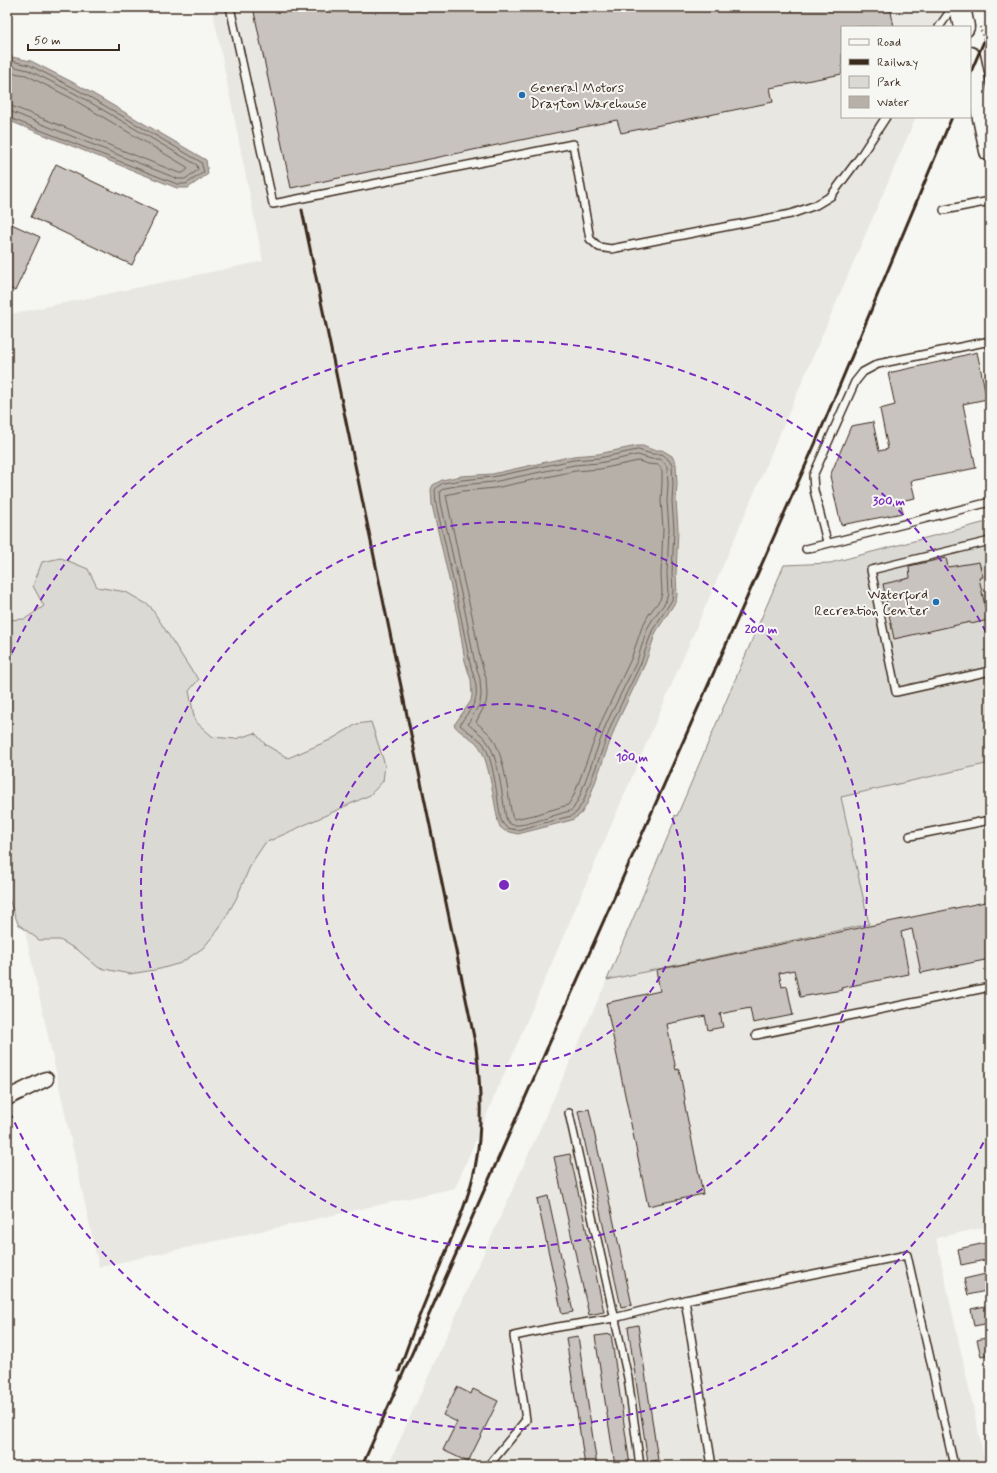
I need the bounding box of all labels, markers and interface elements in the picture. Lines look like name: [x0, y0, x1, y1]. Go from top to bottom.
scale bar: [28, 26, 119, 52]
legend: [841, 26, 971, 118]
text: 50 m: [34, 33, 61, 49]
text: Road: [877, 35, 901, 51]
text: Railway: [877, 55, 919, 71]
text: Park: [877, 75, 901, 91]
place label: General Motors Drayton Warehouse: [530, 79, 647, 113]
marker: General Motors Drayton Warehouse: [517, 90, 527, 100]
text: Water: [877, 95, 909, 111]
text: 300 m: [873, 494, 906, 510]
place label: Waterford Recreation Center: [814, 586, 928, 620]
marker: Waterford Recreation Center: [931, 597, 941, 607]
text: 200 m: [745, 622, 778, 638]
text: 100 m: [616, 750, 649, 766]
centre of rings: [497, 878, 511, 892]

